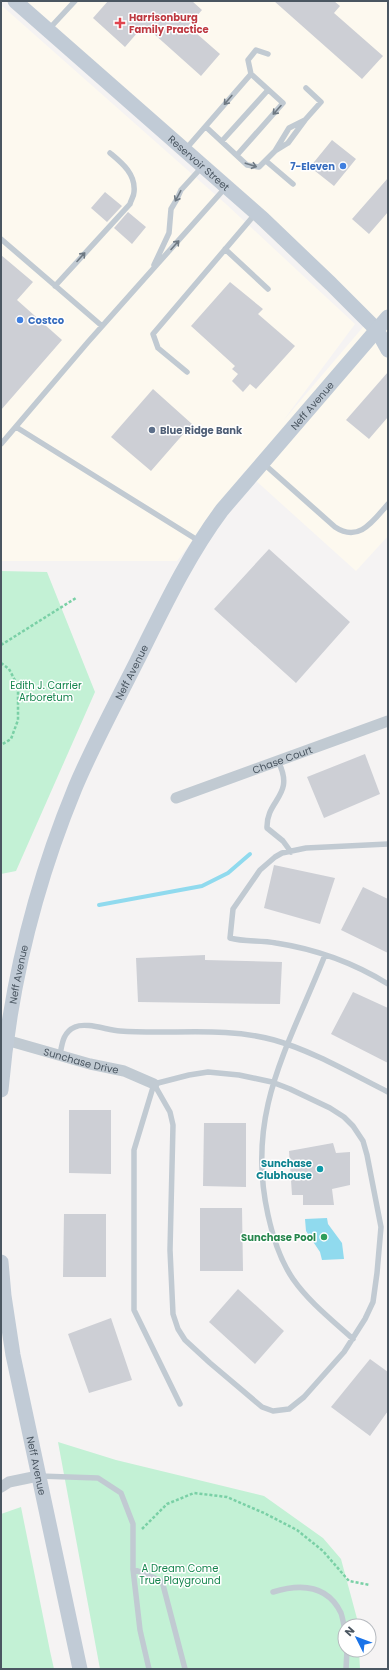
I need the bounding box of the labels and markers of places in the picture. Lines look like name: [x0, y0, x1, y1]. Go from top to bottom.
place label: Harrisonburg Family Practice: [129, 10, 209, 37]
marker: Harrisonburg Family Practice: [114, 17, 126, 29]
place label: 7-Eleven: [290, 159, 335, 174]
marker: 7-Eleven: [338, 161, 348, 171]
place label: Costco: [28, 313, 65, 328]
marker: Costco: [15, 315, 25, 325]
place label: Blue Ridge Bank: [160, 423, 243, 438]
marker: Blue Ridge Bank: [147, 425, 157, 435]
place label: Sunchase Clubhouse: [256, 1156, 312, 1183]
marker: Sunchase Clubhouse: [315, 1164, 325, 1174]
place label: Sunchase Pool: [241, 1230, 316, 1245]
marker: Sunchase Pool: [319, 1232, 329, 1242]

